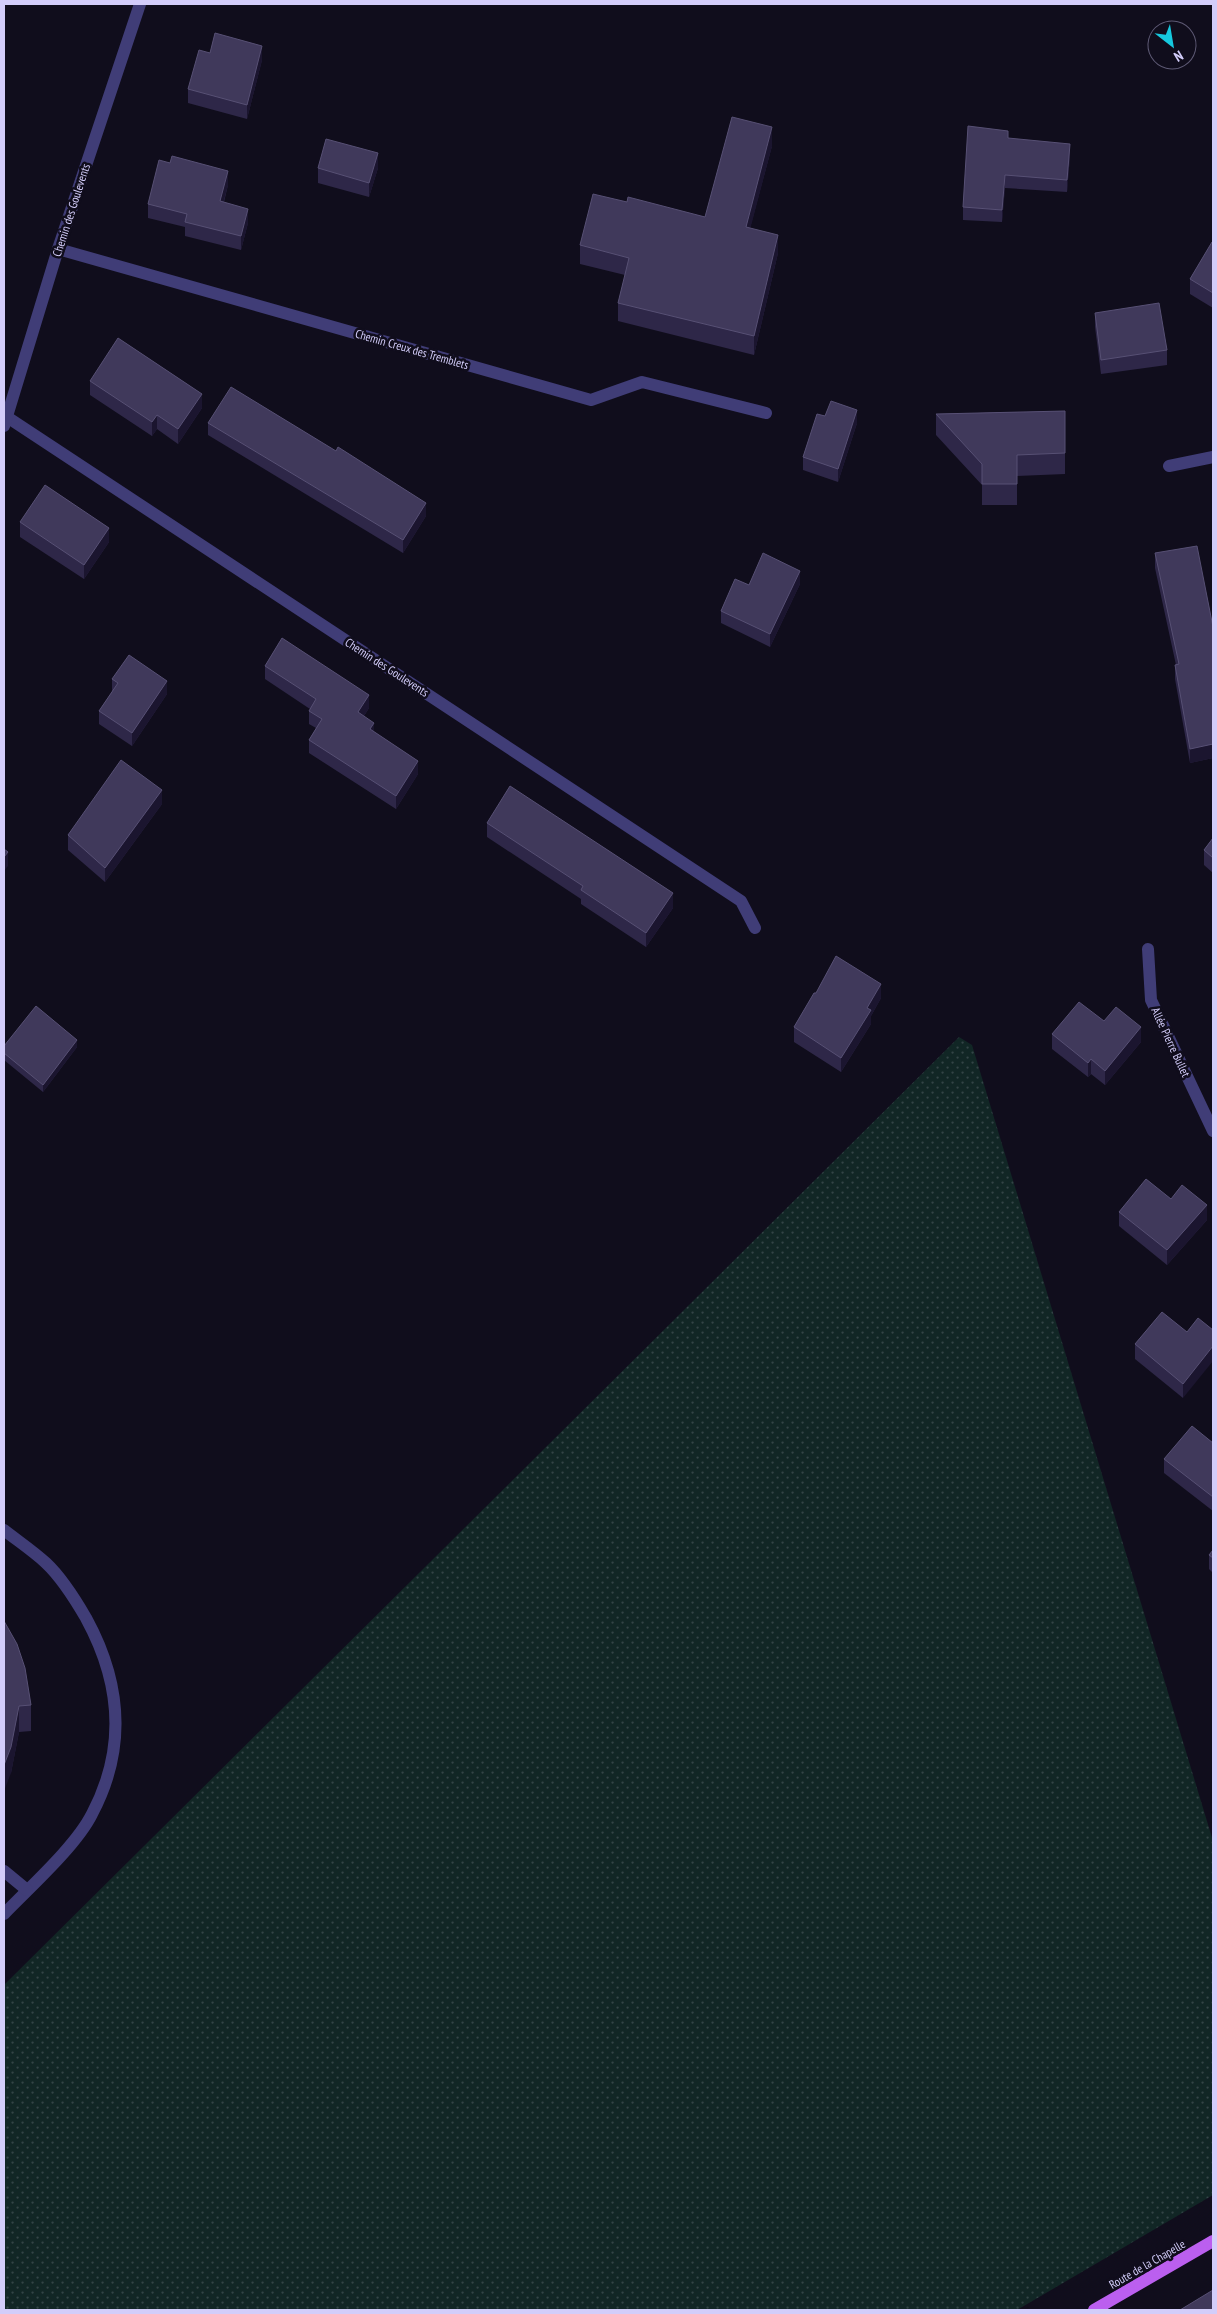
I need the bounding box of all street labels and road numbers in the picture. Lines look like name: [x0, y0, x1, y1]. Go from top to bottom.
street label: Chemin des Goulevents: [49, 162, 93, 258]
street label: Chemin Creux des Tremblets: [354, 326, 470, 372]
street label: Chemin des Goulevents: [342, 634, 432, 700]
street label: Allée Pierre Bullet: [1148, 1005, 1194, 1080]
street label: Route de la Chapelle: [1106, 2236, 1188, 2292]

